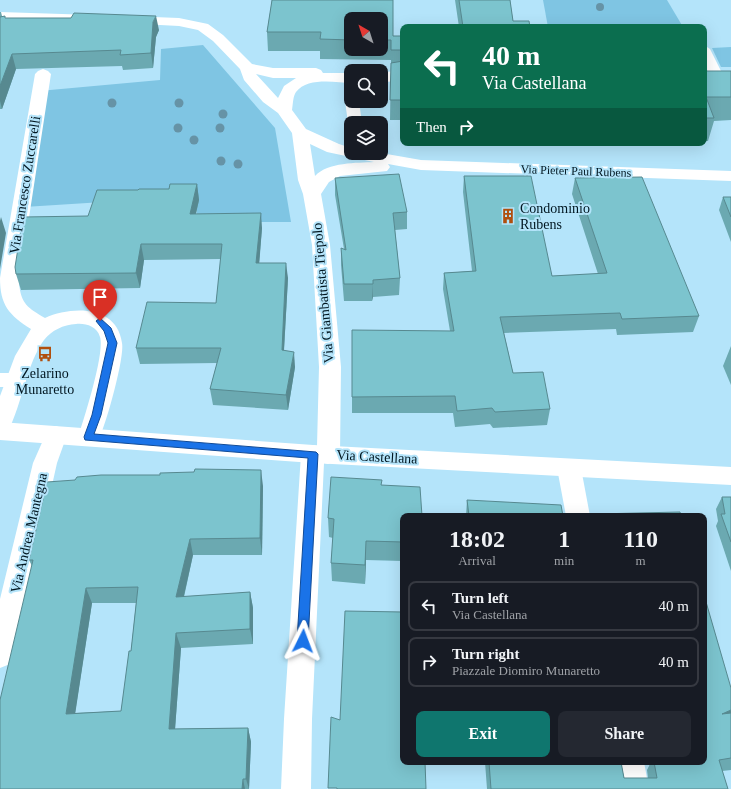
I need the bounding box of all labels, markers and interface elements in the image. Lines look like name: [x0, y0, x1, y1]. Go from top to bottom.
north arrow: [344, 12, 388, 56]
map controls: [344, 12, 388, 160]
icon: left: [416, 40, 468, 92]
text: 40 m: [482, 40, 540, 71]
button: search: [344, 64, 388, 108]
text: Via Castellana: [482, 73, 586, 93]
street label: Via Francesco Zuccarelli: [7, 115, 43, 255]
button: layers: [344, 116, 388, 160]
icon: right: [455, 116, 477, 138]
text: Then: [416, 119, 447, 135]
street label: Via Pieter Paul Rubens: [520, 162, 632, 180]
place label: Condominio Rubens: [520, 201, 590, 232]
building icon: Condominio Rubens: [499, 207, 517, 225]
street label: Via Giambattista Tiepolo: [309, 222, 337, 364]
pin: [83, 280, 117, 321]
icon: arrive: [89, 286, 111, 308]
bus stop icon: Zelarino Munaretto: [36, 345, 54, 363]
place label: Zelarino Munaretto: [16, 366, 74, 397]
street label: Via Castellana: [336, 447, 419, 467]
street label: Via Andrea Mantegna: [8, 471, 50, 595]
text: 18:02: [449, 526, 505, 552]
text: 1: [558, 526, 570, 552]
text: 110: [623, 526, 658, 552]
text: Arrival: [458, 553, 496, 568]
text: min: [554, 553, 574, 568]
text: m: [636, 553, 646, 568]
text: Turn left: [452, 590, 509, 606]
icon: left: [418, 595, 440, 617]
text: 40 m: [659, 598, 689, 614]
text: Via Castellana: [452, 607, 527, 622]
position arrow: [282, 620, 324, 662]
text: Turn right: [452, 646, 519, 662]
icon: right: [418, 651, 440, 673]
text: 40 m: [659, 654, 689, 670]
text: Piazzale Diomiro Munaretto: [452, 663, 600, 678]
button: Exit: [416, 711, 550, 757]
button: Share: [558, 711, 691, 757]

